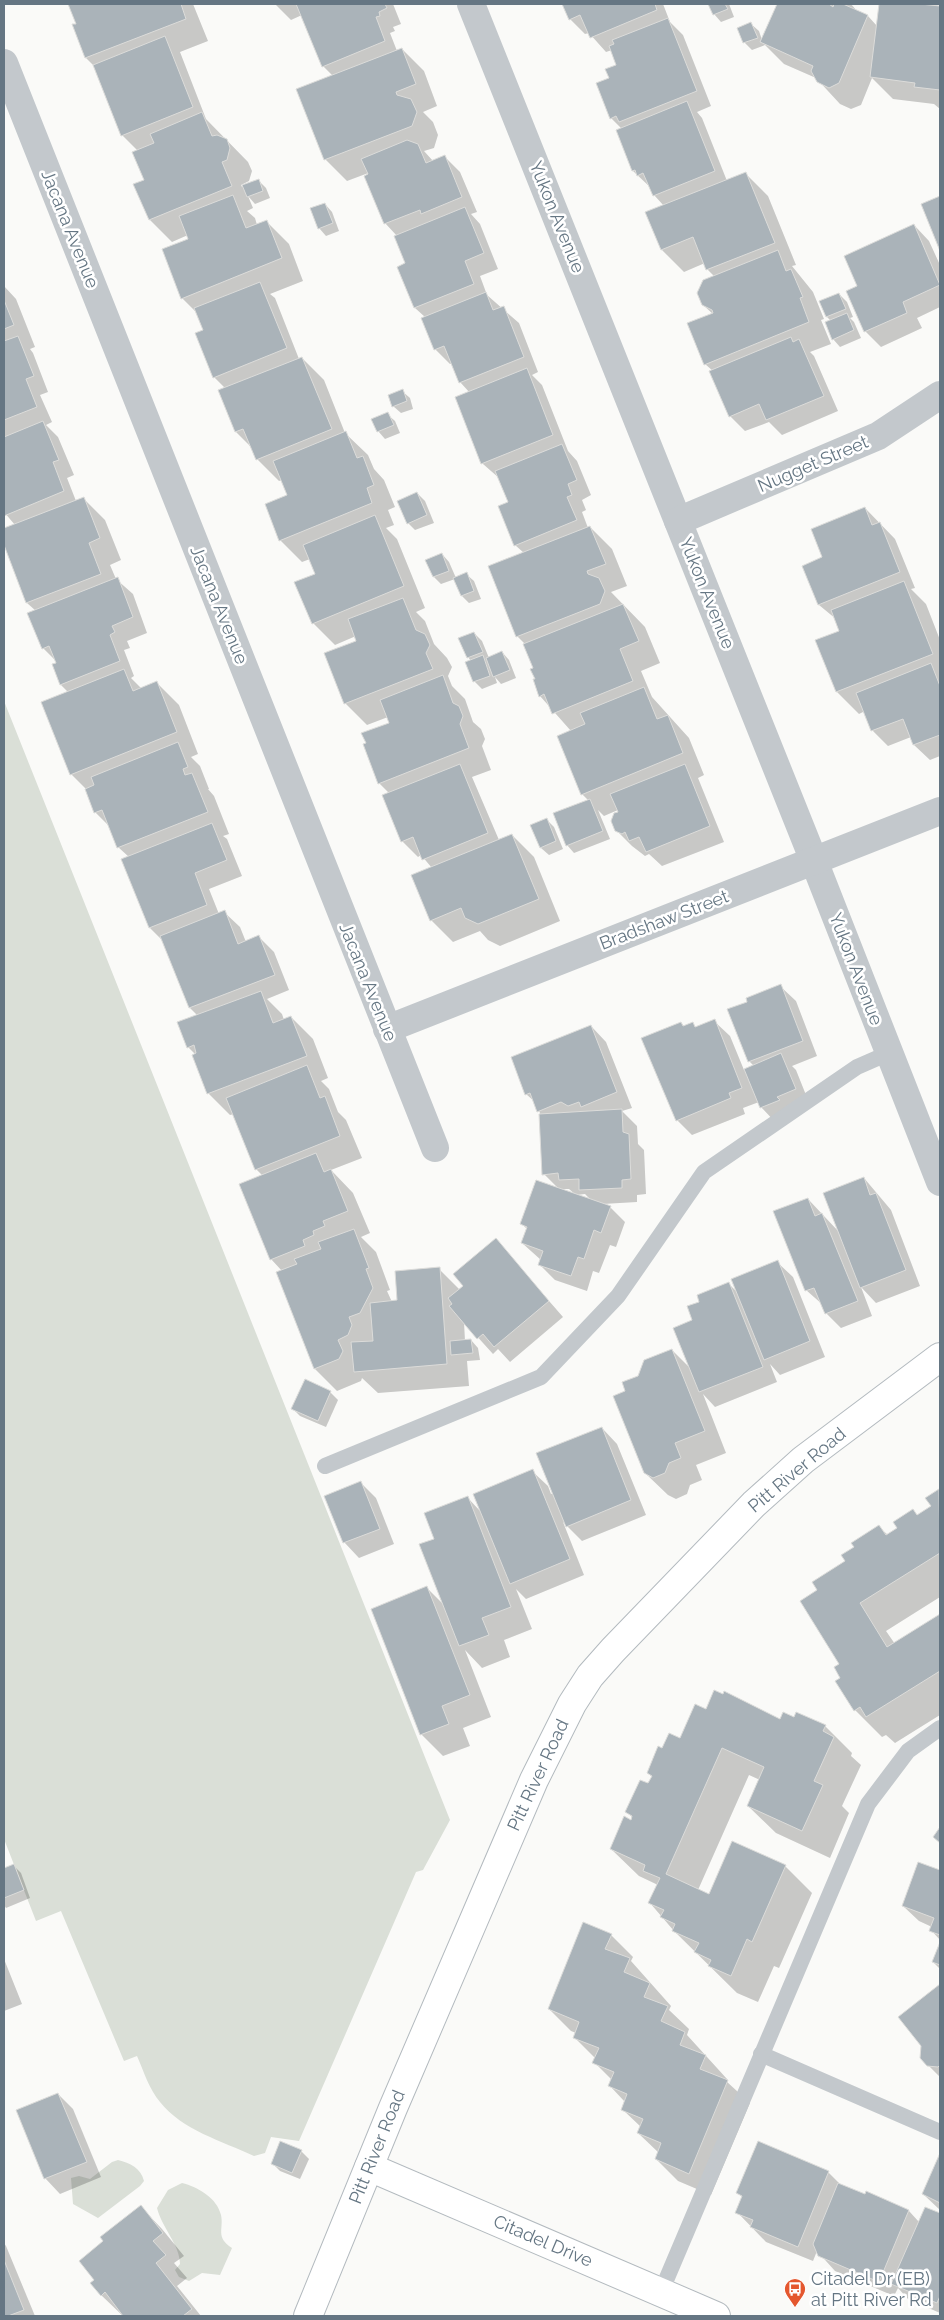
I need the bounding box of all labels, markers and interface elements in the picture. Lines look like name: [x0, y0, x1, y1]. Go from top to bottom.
street label: Yukon Avenue: [525, 158, 590, 276]
street label: Jacana Avenue: [37, 167, 104, 291]
street label: Nugget Street: [754, 431, 871, 496]
street label: Yukon Avenue: [675, 534, 740, 652]
street label: Jacana Avenue: [186, 543, 253, 667]
street label: Bradshaw Street: [596, 885, 731, 954]
street label: Yukon Avenue: [825, 910, 888, 1028]
street label: Jacana Avenue: [335, 920, 402, 1044]
street label: Pitt River Road: [744, 1423, 850, 1517]
street label: Pitt River Road: [502, 1716, 573, 1834]
street label: Pitt River Road: [344, 2087, 409, 2207]
street label: Citadel Drive: [490, 2210, 596, 2271]
place label: Citadel Dr (EB) at Pitt River Rd: [811, 2268, 932, 2310]
bus stop icon: Citadel Dr (EB) at Pitt River Rd: [783, 2277, 807, 2308]

